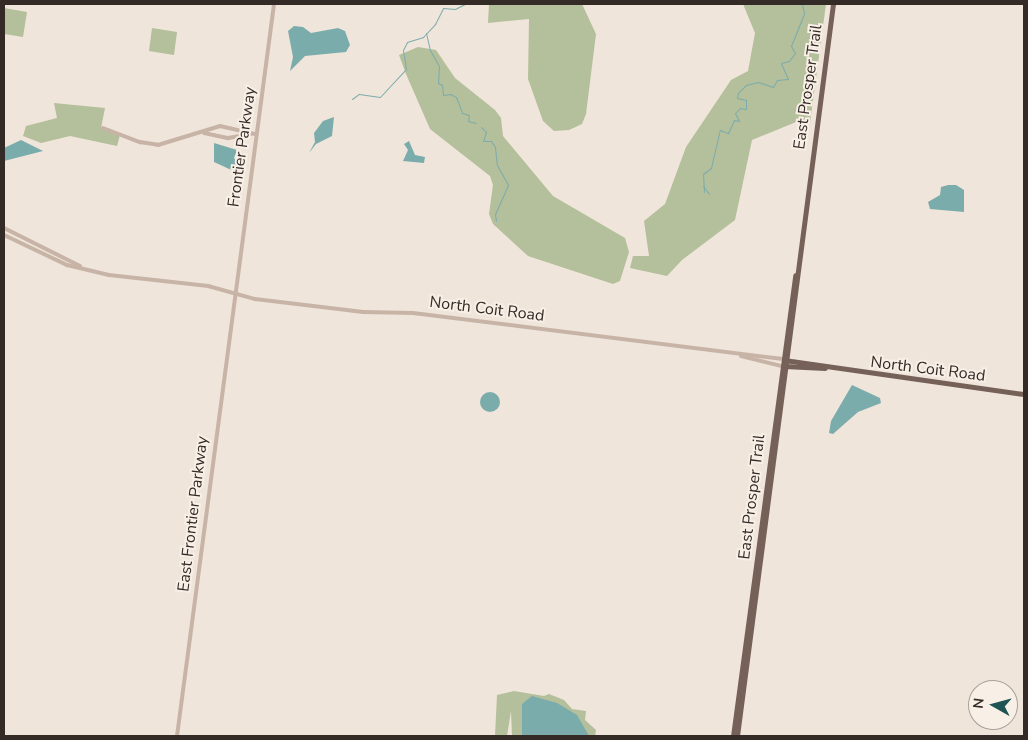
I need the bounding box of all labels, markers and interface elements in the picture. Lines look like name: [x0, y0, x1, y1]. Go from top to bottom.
street label: East Prosper Trail: [790, 23, 826, 151]
street label: Frontier Parkway: [224, 86, 260, 208]
street label: North Coit Road: [429, 292, 545, 326]
street label: North Coit Road: [870, 352, 986, 386]
street label: East Prosper Trail: [735, 433, 769, 561]
street label: East Frontier Parkway: [174, 435, 212, 593]
north arrow: [968, 680, 1018, 730]
text: N: [969, 697, 989, 710]

